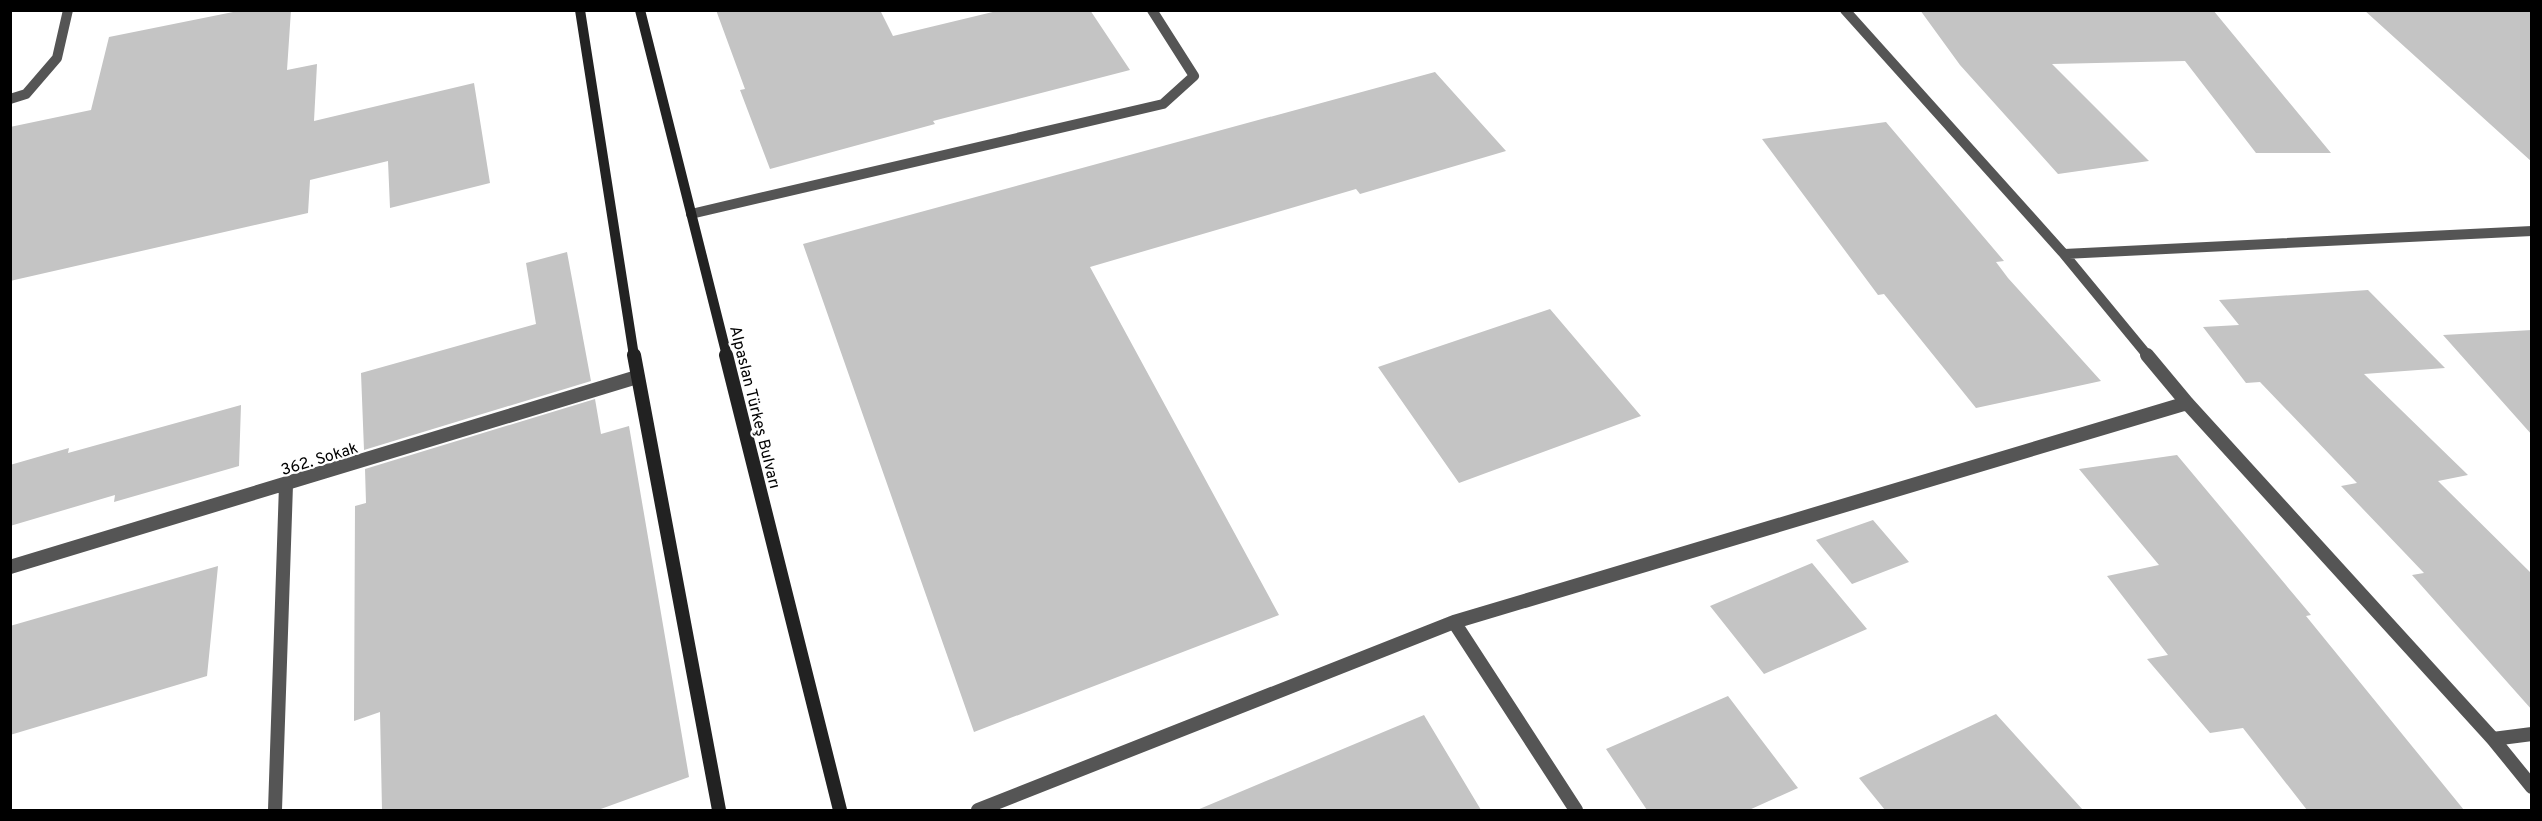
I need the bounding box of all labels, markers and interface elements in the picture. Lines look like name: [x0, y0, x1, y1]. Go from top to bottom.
street label: Alpaslan Türkeş Bulvarı: [724, 324, 784, 491]
street label: 362. Sokak: [279, 439, 361, 481]

